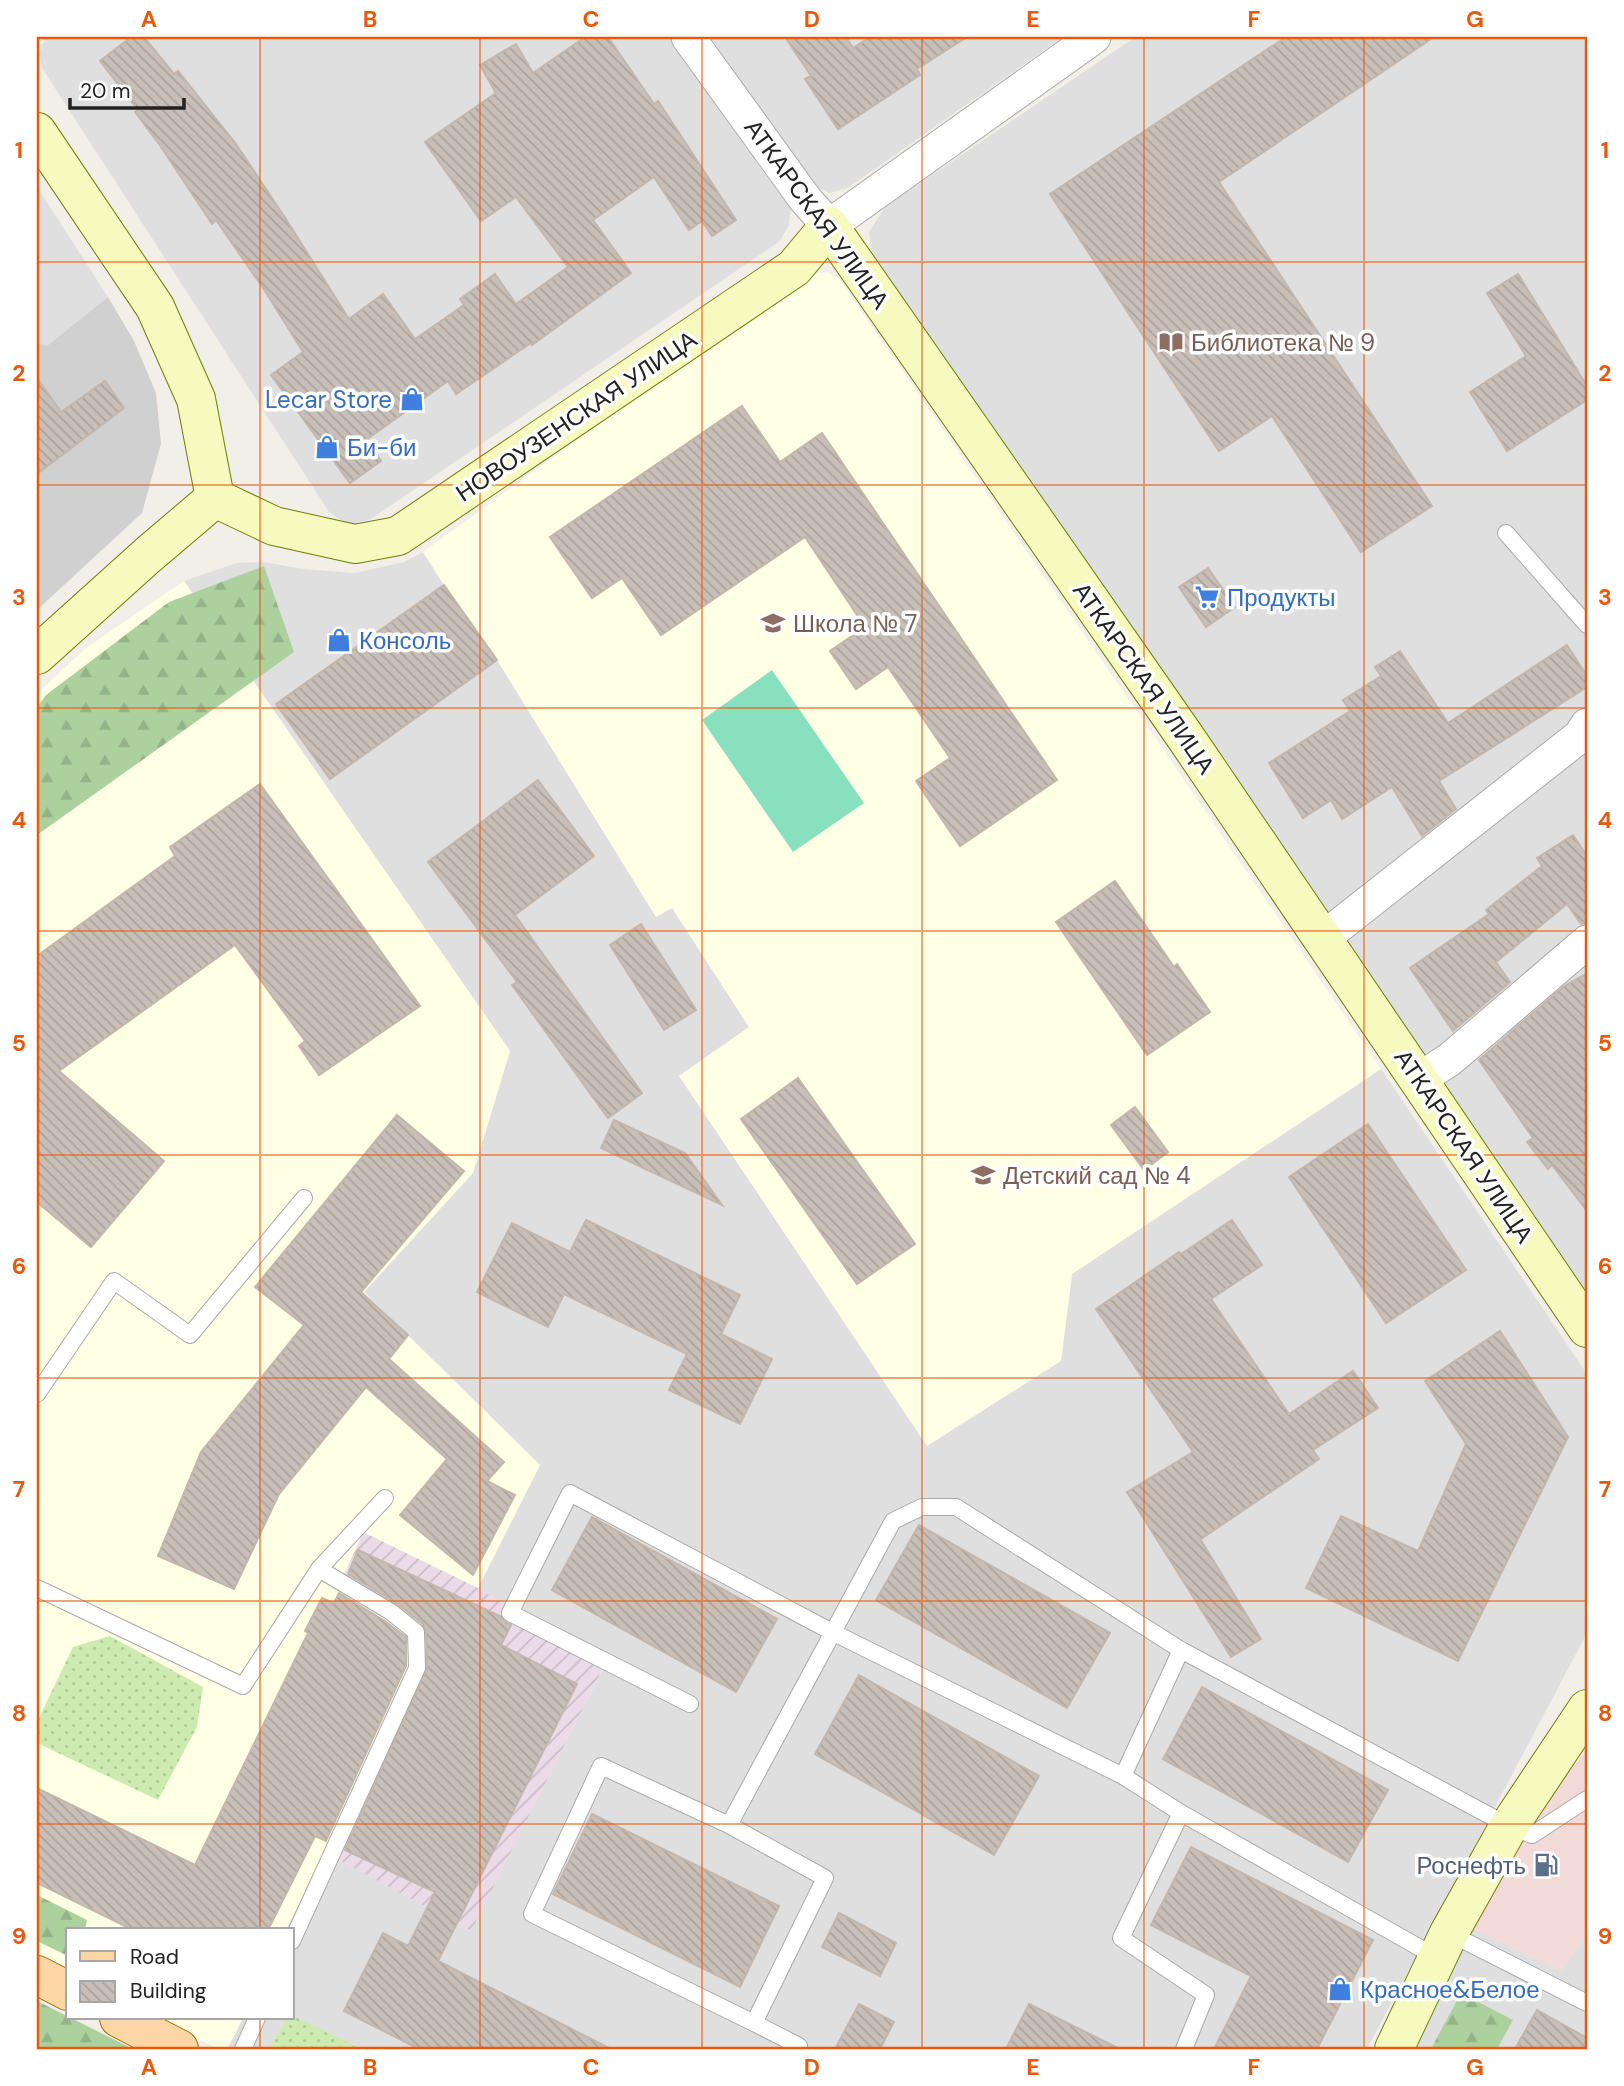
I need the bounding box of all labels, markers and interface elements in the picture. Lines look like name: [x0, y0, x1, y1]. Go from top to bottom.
text: A: [141, 4, 157, 34]
text: B: [363, 4, 377, 34]
text: C: [583, 4, 599, 34]
text: D: [804, 4, 820, 34]
text: E: [1026, 4, 1040, 34]
text: F: [1248, 4, 1261, 34]
text: G: [1466, 4, 1484, 34]
scale bar: [70, 66, 184, 110]
text: 20 m: [80, 77, 131, 105]
street label: АТКАРСКАЯ УЛИЦА: [738, 113, 896, 315]
text: 1: [15, 135, 23, 165]
text: 1: [1601, 135, 1609, 165]
street label: НОВОУЗЕНСКАЯ УЛИЦА: [450, 324, 702, 508]
place label: Библиотека № 9: [1191, 327, 1375, 358]
library icon: Библиотека № 9: [1157, 328, 1185, 356]
text: 2: [12, 358, 26, 388]
text: 2: [1598, 358, 1612, 388]
place label: Lecar Store: [265, 384, 392, 415]
shop icon: Lecar Store: [398, 385, 426, 413]
place label: Би-би: [347, 432, 416, 463]
shop icon: Би-би: [313, 433, 341, 461]
street label: АТКАРСКАЯ УЛИЦА: [1066, 576, 1222, 780]
text: 3: [12, 582, 26, 612]
place label: Продукты: [1227, 582, 1335, 613]
text: 3: [1598, 582, 1612, 612]
supermarket icon: Продукты: [1193, 583, 1221, 611]
place label: Школа № 7: [793, 608, 917, 639]
school or university icon: Школа № 7: [759, 609, 787, 637]
place label: Консоль: [359, 625, 451, 656]
shop icon: Консоль: [325, 626, 353, 654]
text: 4: [12, 805, 27, 835]
text: 4: [1598, 805, 1613, 835]
text: 5: [12, 1028, 26, 1058]
text: 5: [1598, 1028, 1612, 1058]
street label: АТКАРСКАЯ УЛИЦА: [1388, 1043, 1540, 1249]
place label: Детский сад № 4: [1003, 1160, 1191, 1191]
school or university icon: Детский сад № 4: [969, 1161, 997, 1189]
text: 6: [12, 1251, 26, 1281]
text: 6: [1598, 1251, 1612, 1281]
text: 7: [13, 1474, 25, 1504]
text: 7: [1599, 1474, 1611, 1504]
text: 8: [12, 1698, 26, 1728]
text: 8: [1598, 1698, 1612, 1728]
place label: Роснефть: [1416, 1850, 1526, 1881]
fuel station icon: Роснефть: [1532, 1851, 1560, 1879]
text: 9: [12, 1921, 26, 1951]
text: 9: [1598, 1921, 1612, 1951]
legend: [66, 1928, 294, 2020]
text: Road: [130, 1943, 179, 1971]
place label: Красное&Белое: [1360, 1974, 1540, 2005]
shop icon: Красное&Белое: [1326, 1975, 1354, 2003]
text: Building: [130, 1977, 207, 2005]
text: A: [141, 2052, 157, 2082]
text: B: [363, 2052, 377, 2082]
text: C: [583, 2052, 599, 2082]
text: D: [804, 2052, 820, 2082]
text: E: [1026, 2052, 1040, 2082]
text: F: [1248, 2052, 1261, 2082]
text: G: [1466, 2052, 1484, 2082]

